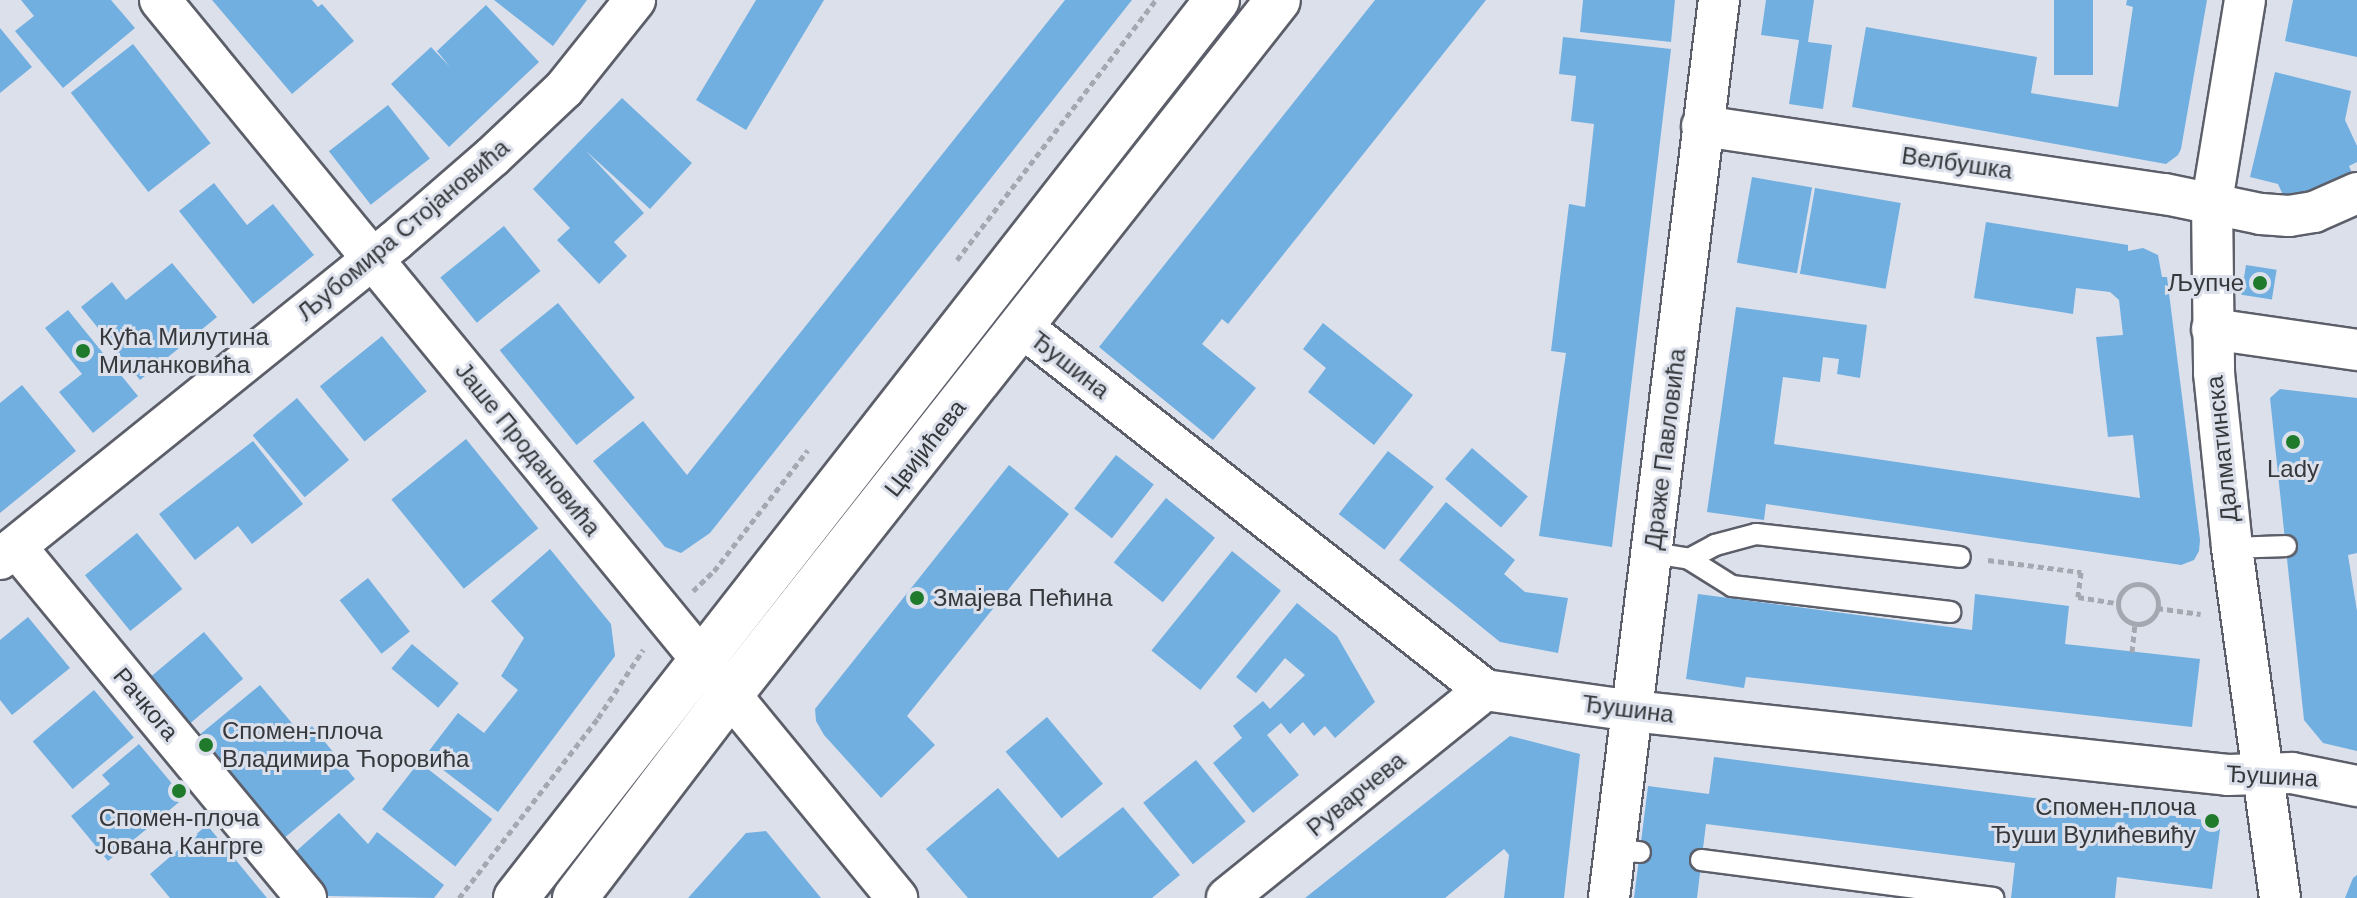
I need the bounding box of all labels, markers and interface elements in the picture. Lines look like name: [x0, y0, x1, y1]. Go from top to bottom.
street label: Љубомира Стојановића: [291, 133, 515, 327]
street label: Велбушка: [1900, 141, 2014, 185]
place label: Љупче: [2168, 269, 2244, 297]
marker: Љупче: [2251, 274, 2269, 292]
place label: Кућа Милутина Миланковића: [99, 323, 269, 379]
street label: Ђушина: [1025, 325, 1115, 405]
marker: Кућа Милутина Миланковића: [74, 342, 92, 360]
street label: Драже Павловића: [1638, 347, 1692, 551]
street label: Јаше Продановића: [449, 356, 607, 542]
street label: Далматинска: [2200, 374, 2244, 524]
street label: Цвијићева: [878, 394, 972, 502]
marker: Lady: [2284, 433, 2302, 451]
place label: Lady: [2267, 455, 2319, 483]
place label: Змајева Пећина: [933, 584, 1112, 612]
marker: Змајева Пећина: [908, 589, 926, 607]
street label: Рачкога: [107, 662, 185, 746]
street label: Ђушина: [1581, 689, 1675, 729]
place label: Спомен-плоча Владимира Ћоровића: [222, 717, 469, 773]
marker: Спомен-плоча Владимира Ћоровића: [197, 736, 215, 754]
street label: Руварчева: [1301, 746, 1411, 842]
street label: Ђушина: [2225, 759, 2319, 793]
marker: Спомен-плоча Јована Кангрге: [170, 782, 188, 800]
place label: Спомен-плоча Ђуши Вулићевићу: [1991, 793, 2196, 849]
place label: Спомен-плоча Јована Кангрге: [95, 804, 263, 860]
marker: Спомен-плоча Ђуши Вулићевићу: [2203, 812, 2221, 830]

